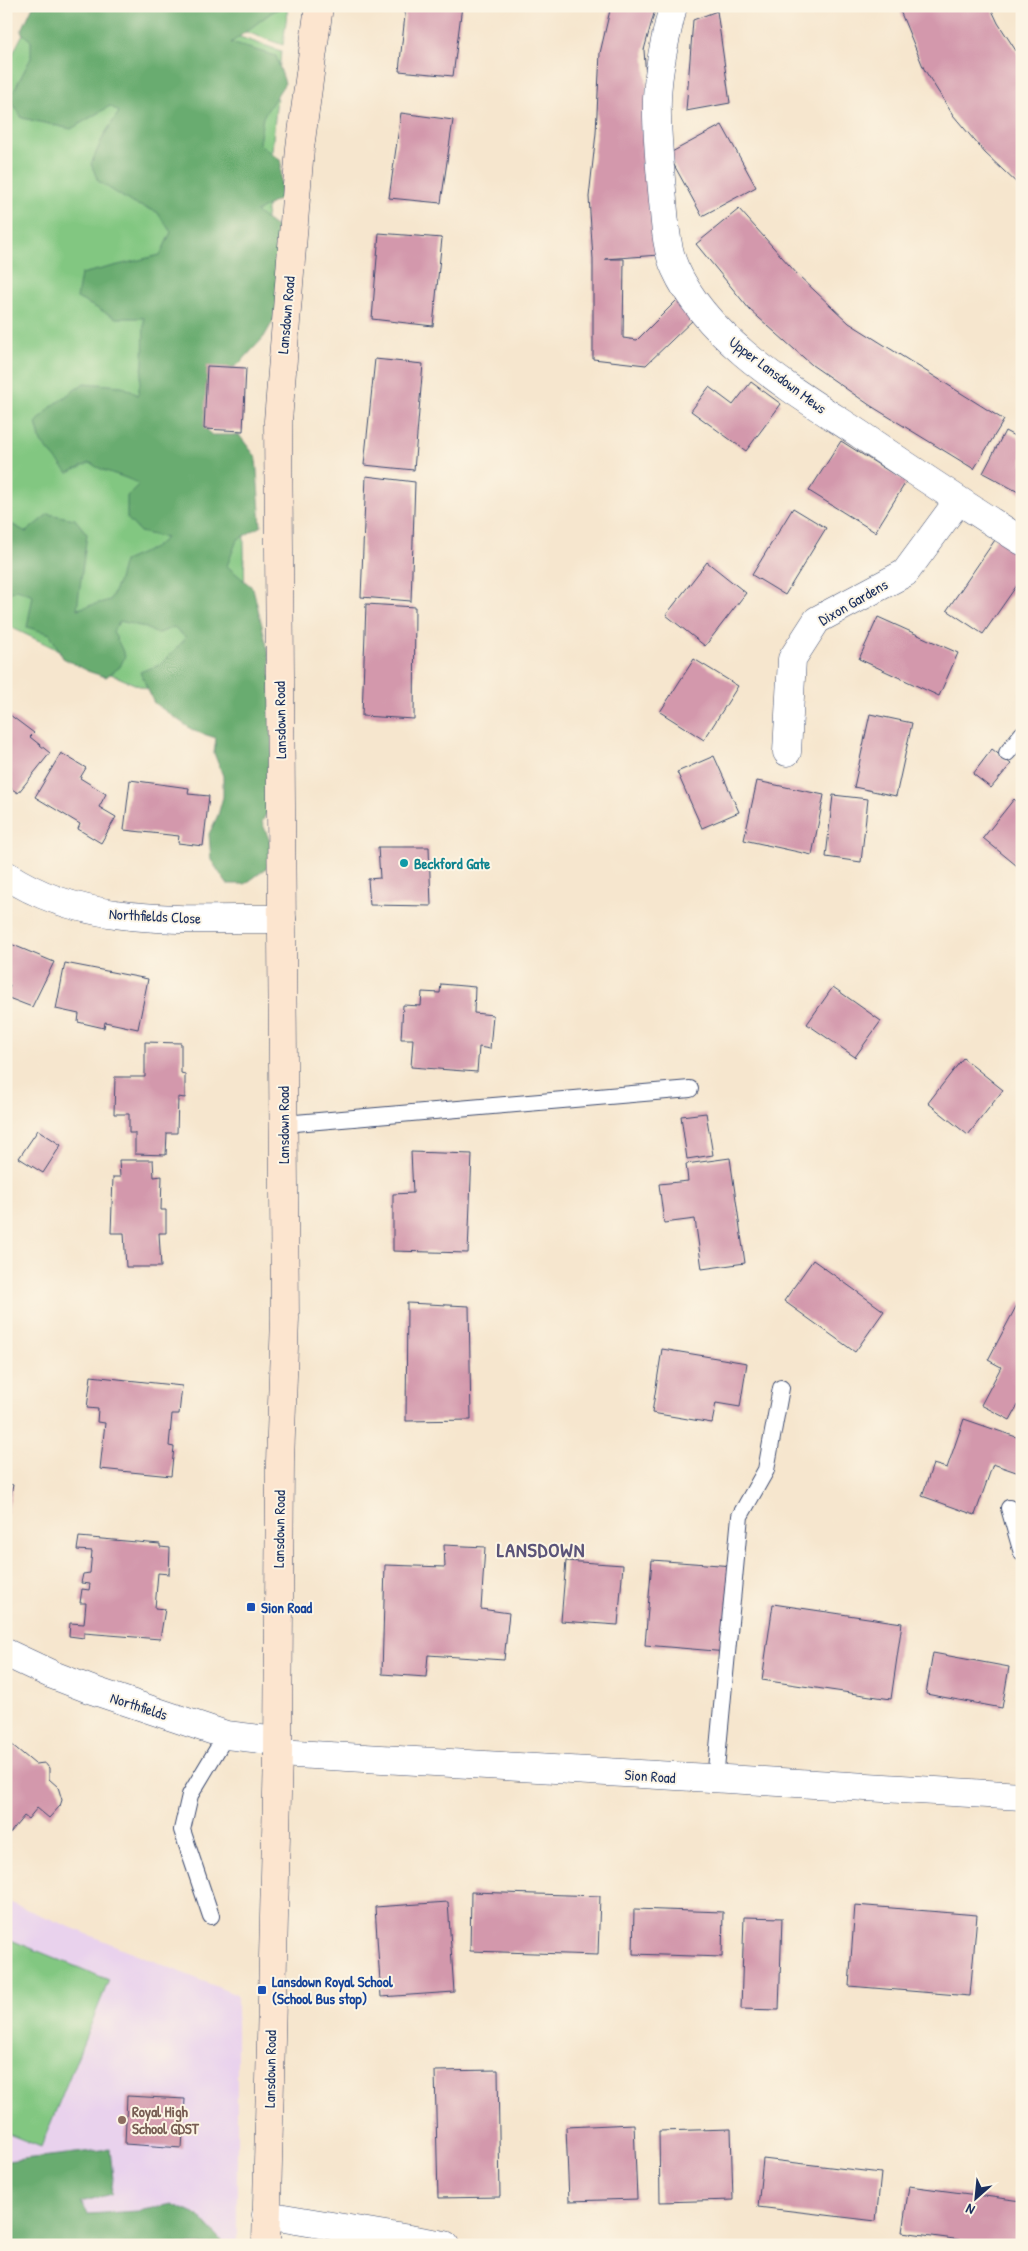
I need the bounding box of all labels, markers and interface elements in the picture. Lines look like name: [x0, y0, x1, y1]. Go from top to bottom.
street label: Lansdown Road: [272, 275, 300, 355]
street label: Upper Lansdown Mews: [725, 331, 831, 419]
street label: Dixon Gardens: [815, 574, 892, 630]
street label: Lansdown Road: [269, 681, 291, 759]
place label: Beckford Gate: [414, 853, 490, 874]
marker: Beckford Gate: [398, 857, 410, 869]
street label: Northfields Close: [108, 903, 202, 929]
street label: Lansdown Road: [273, 1086, 294, 1164]
street label: Lansdown Road: [268, 1490, 290, 1568]
district label: LANSDOWN: [497, 1536, 585, 1563]
place label: Sion Road: [261, 1597, 312, 1618]
marker: Sion Road: [245, 1601, 257, 1613]
street label: Northfields: [108, 1687, 170, 1725]
street label: Sion Road: [624, 1764, 676, 1788]
place label: Lansdown Royal School (School Bus stop): [272, 1971, 394, 2010]
marker: Lansdown Royal School (School Bus stop): [256, 1984, 268, 1996]
street label: Lansdown Road: [259, 2030, 281, 2108]
place label: Royal High School GDST: [132, 2101, 200, 2139]
marker: Royal High School GDST: [116, 2114, 128, 2126]
north arrow: [950, 2174, 1000, 2224]
text: N: [962, 2200, 978, 2220]

